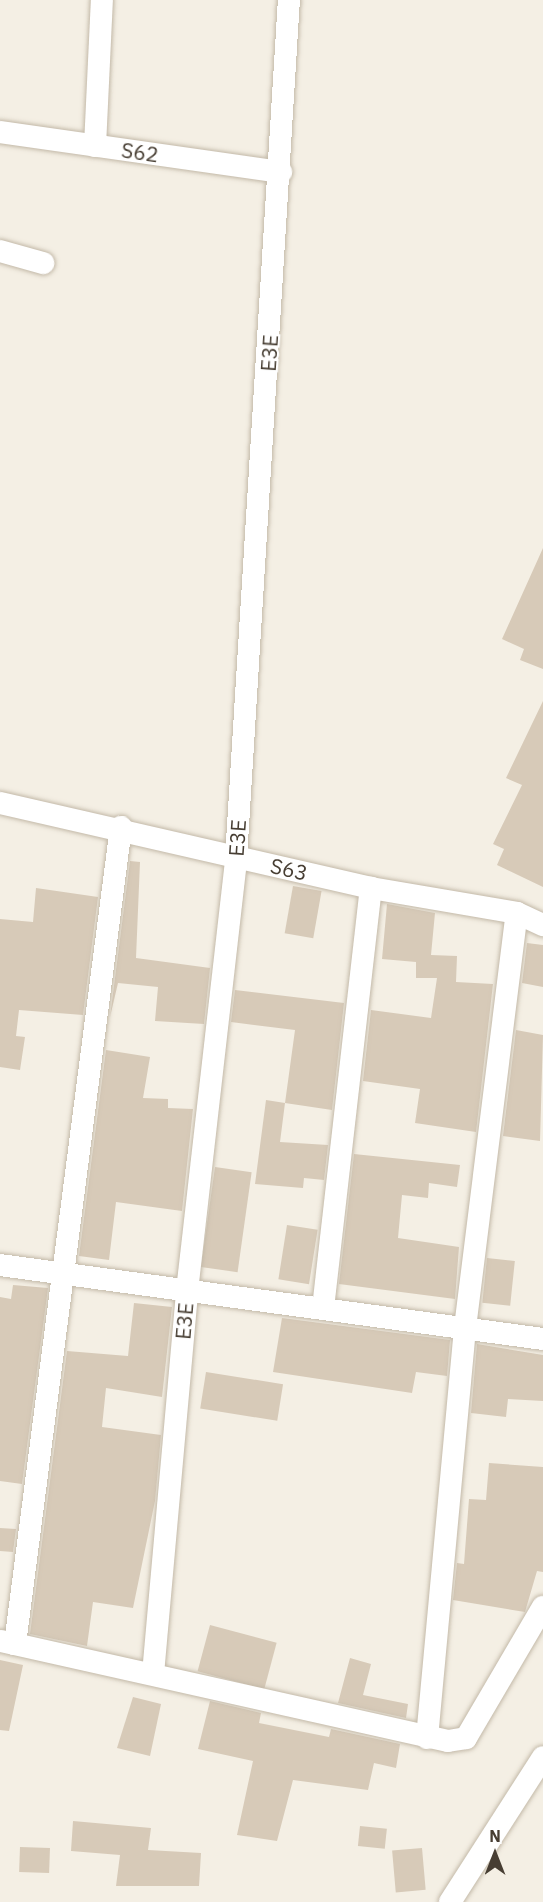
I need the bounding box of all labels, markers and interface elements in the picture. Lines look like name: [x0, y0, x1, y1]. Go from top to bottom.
street label: S62: [120, 137, 160, 167]
street label: E3E: [255, 334, 283, 372]
street label: E3E: [223, 819, 251, 857]
street label: S63: [268, 853, 310, 885]
street label: E3E: [170, 1301, 198, 1341]
north arrow: [465, 1824, 525, 1884]
text: N: [489, 1826, 501, 1846]

